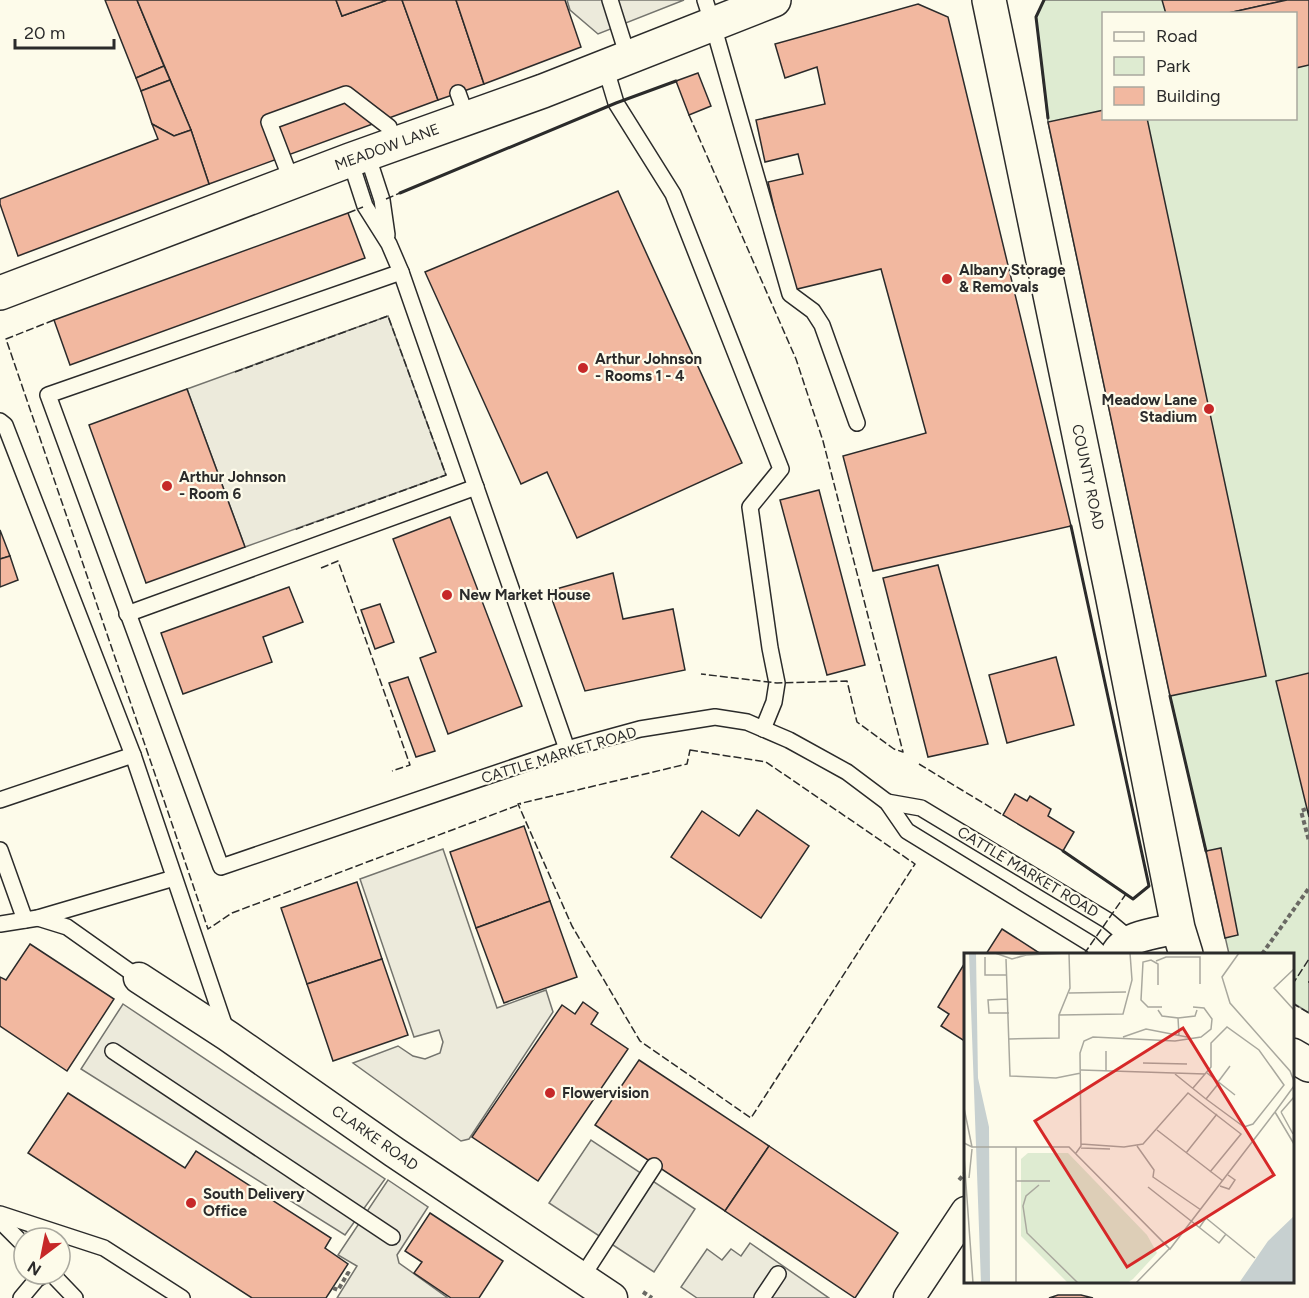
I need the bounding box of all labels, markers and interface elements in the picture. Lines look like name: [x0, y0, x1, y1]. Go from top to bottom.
scale bar: [15, 12, 114, 50]
legend: [1102, 12, 1297, 120]
text: 20 m: [24, 22, 65, 44]
text: Road: [1156, 25, 1197, 47]
text: Park: [1156, 55, 1191, 77]
text: Building: [1156, 85, 1221, 107]
street label: MEADOW LANE: [332, 120, 442, 174]
place label: Albany Storage & Removals: [959, 261, 1066, 296]
marker: Albany Storage & Removals: [940, 272, 954, 286]
place label: Arthur Johnson - Rooms 1 - 4: [595, 350, 702, 385]
marker: Arthur Johnson - Rooms 1 - 4: [576, 361, 590, 375]
place label: Meadow Lane Stadium: [1102, 391, 1198, 426]
marker: Meadow Lane Stadium: [1202, 402, 1216, 416]
street label: COUNTY ROAD: [1068, 423, 1108, 531]
place label: Arthur Johnson - Room 6: [179, 468, 286, 503]
marker: Arthur Johnson - Room 6: [160, 479, 174, 493]
place label: New Market House: [459, 586, 591, 604]
marker: New Market House: [440, 588, 454, 602]
street label: CATTLE MARKET ROAD: [479, 723, 639, 787]
street label: CATTLE MARKET ROAD: [954, 823, 1102, 921]
inset map: [964, 953, 1294, 1283]
place label: Flowervision: [562, 1084, 649, 1102]
marker: Flowervision: [543, 1086, 557, 1100]
street label: CLARKE ROAD: [328, 1102, 422, 1174]
place label: South Delivery Office: [203, 1185, 305, 1220]
marker: South Delivery Office: [184, 1196, 198, 1210]
north arrow: [12, 1226, 72, 1286]
text: N: [24, 1257, 45, 1280]

